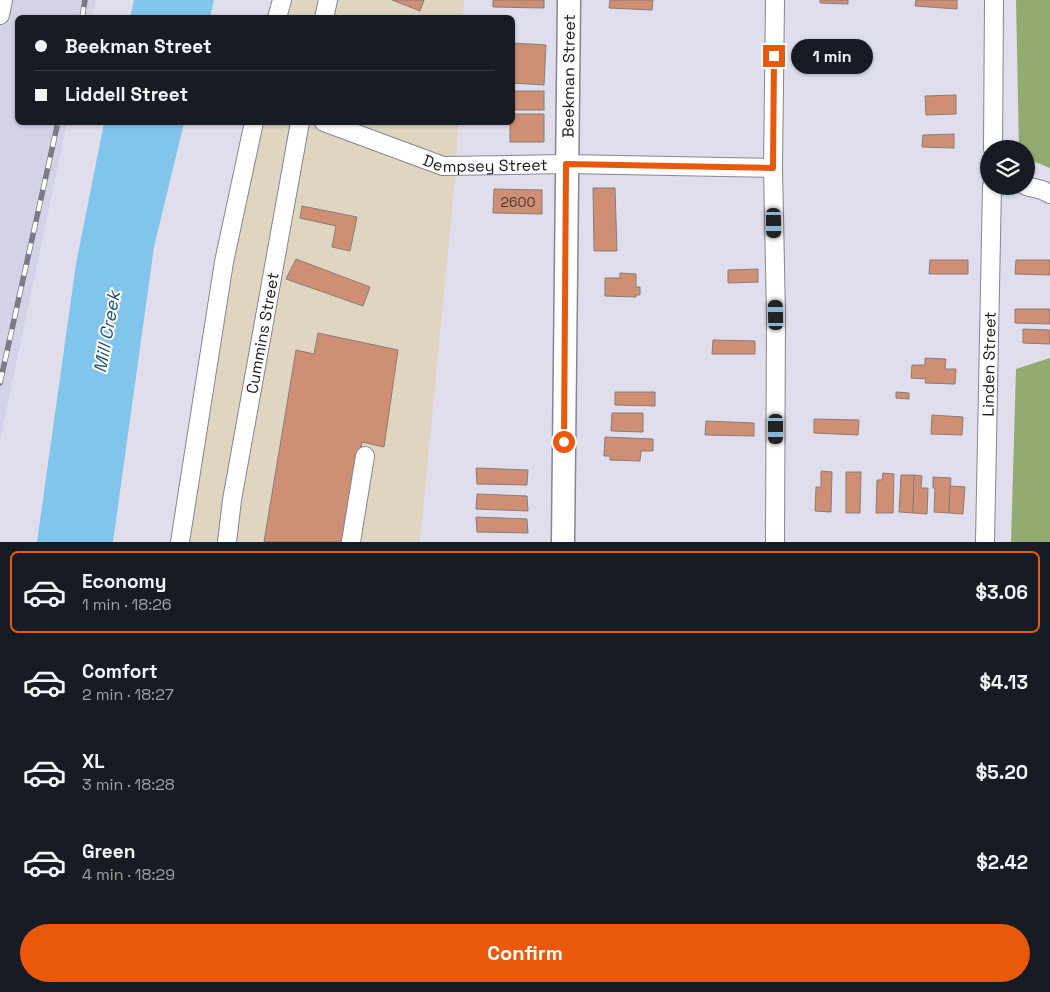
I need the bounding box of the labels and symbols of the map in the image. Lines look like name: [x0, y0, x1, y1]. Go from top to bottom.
street label: Beekman Street: [557, 14, 580, 138]
callout: 1 min: [792, 38, 874, 74]
route end: [763, 45, 785, 67]
street label: Dempsey Street: [420, 150, 548, 177]
house number: 2600: [501, 193, 535, 211]
car: [766, 208, 781, 238]
street label: Cummins Street: [241, 271, 284, 395]
water label: Mill Creek: [88, 287, 125, 375]
car: [768, 300, 783, 330]
street label: Linden Street: [977, 311, 1001, 417]
car: [768, 414, 783, 444]
route start: [553, 431, 575, 453]

